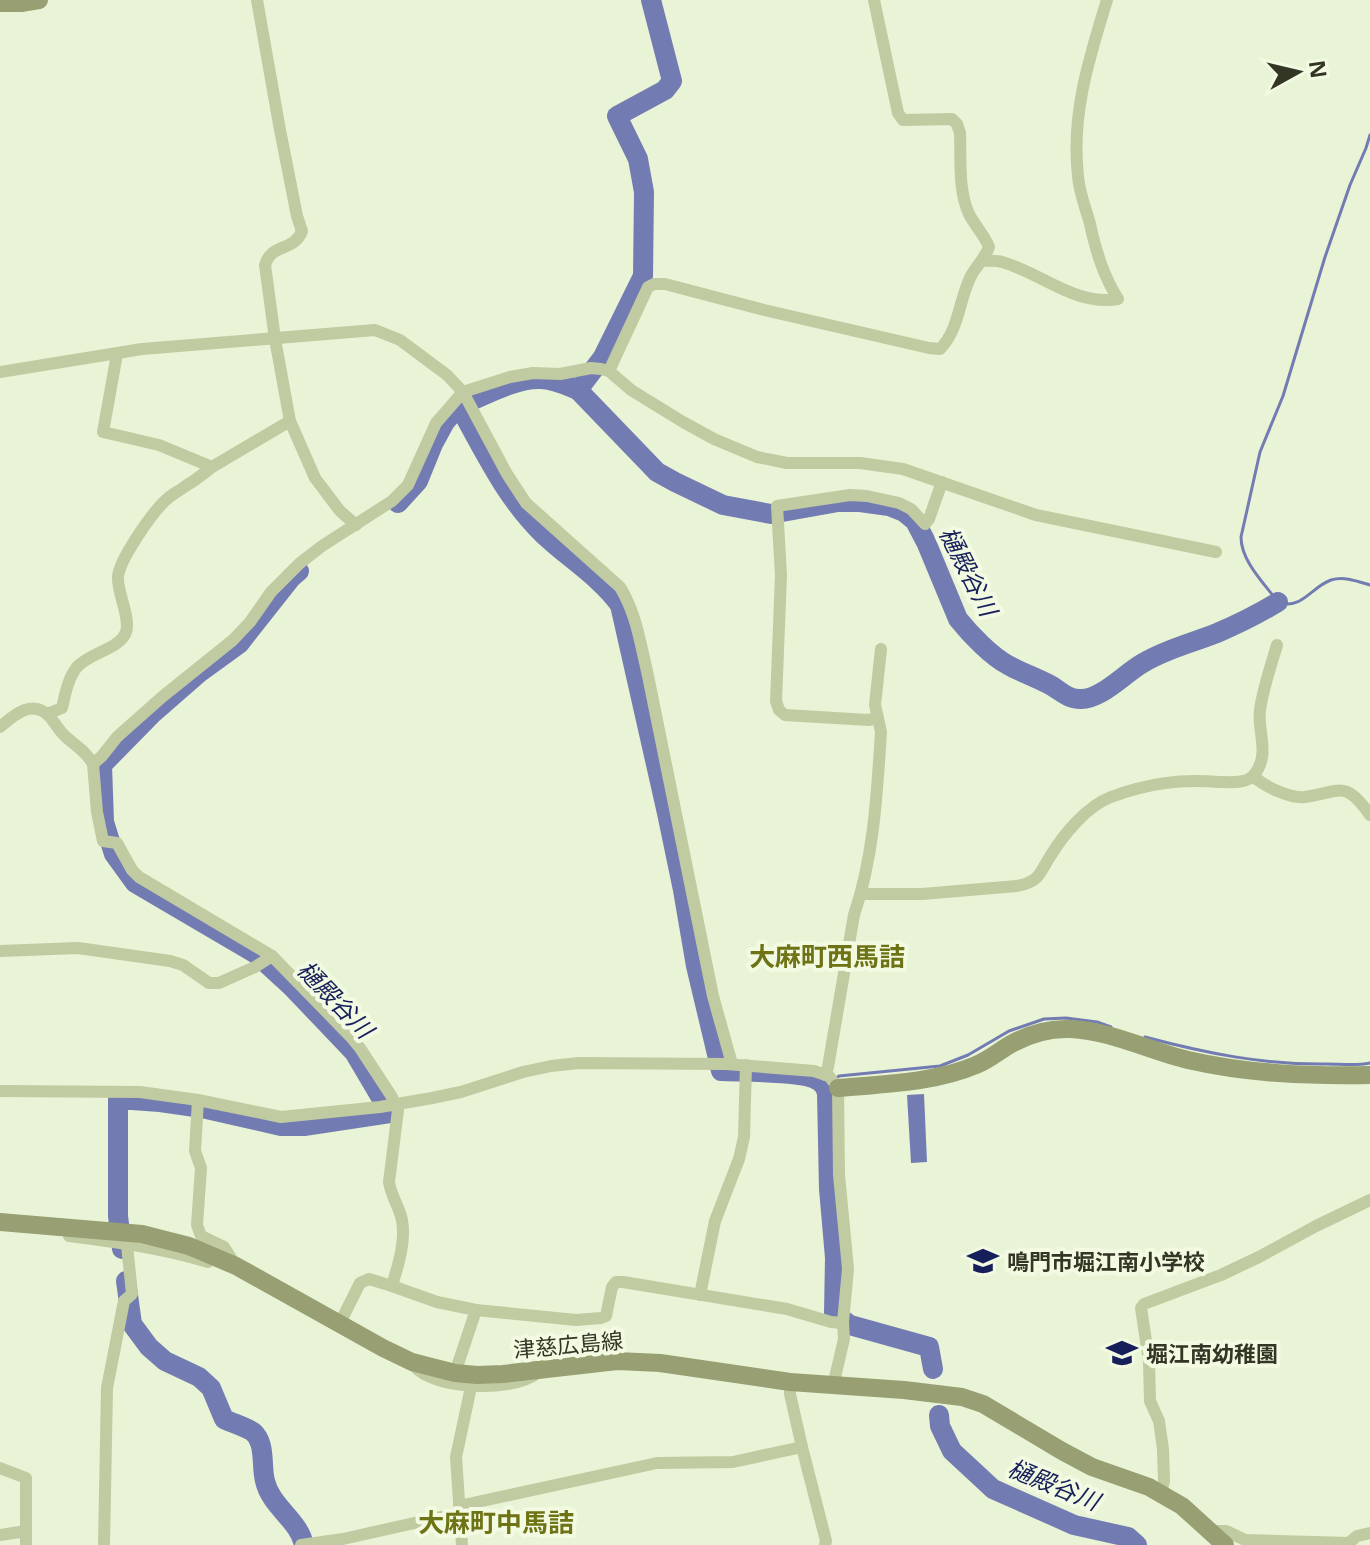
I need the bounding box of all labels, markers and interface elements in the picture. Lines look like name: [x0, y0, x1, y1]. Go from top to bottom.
north arrow: [1258, 32, 1338, 112]
text: N: [1303, 58, 1335, 80]
water label: 樋殿谷川: [933, 521, 1007, 624]
district label: 大麻町西馬詰: [749, 938, 905, 974]
water label: 樋殿谷川: [291, 953, 383, 1047]
school or university icon: 鳴門市堀江南小学校: [966, 1244, 1000, 1278]
place label: 鳴門市堀江南小学校: [1007, 1246, 1205, 1276]
street label: 津慈広島線: [512, 1324, 624, 1364]
school or university icon: 堀江南幼稚園: [1105, 1336, 1139, 1370]
place label: 堀江南幼稚園: [1146, 1338, 1278, 1368]
water label: 樋殿谷川: [1003, 1451, 1107, 1518]
district label: 大麻町中馬詰: [418, 1504, 574, 1540]

